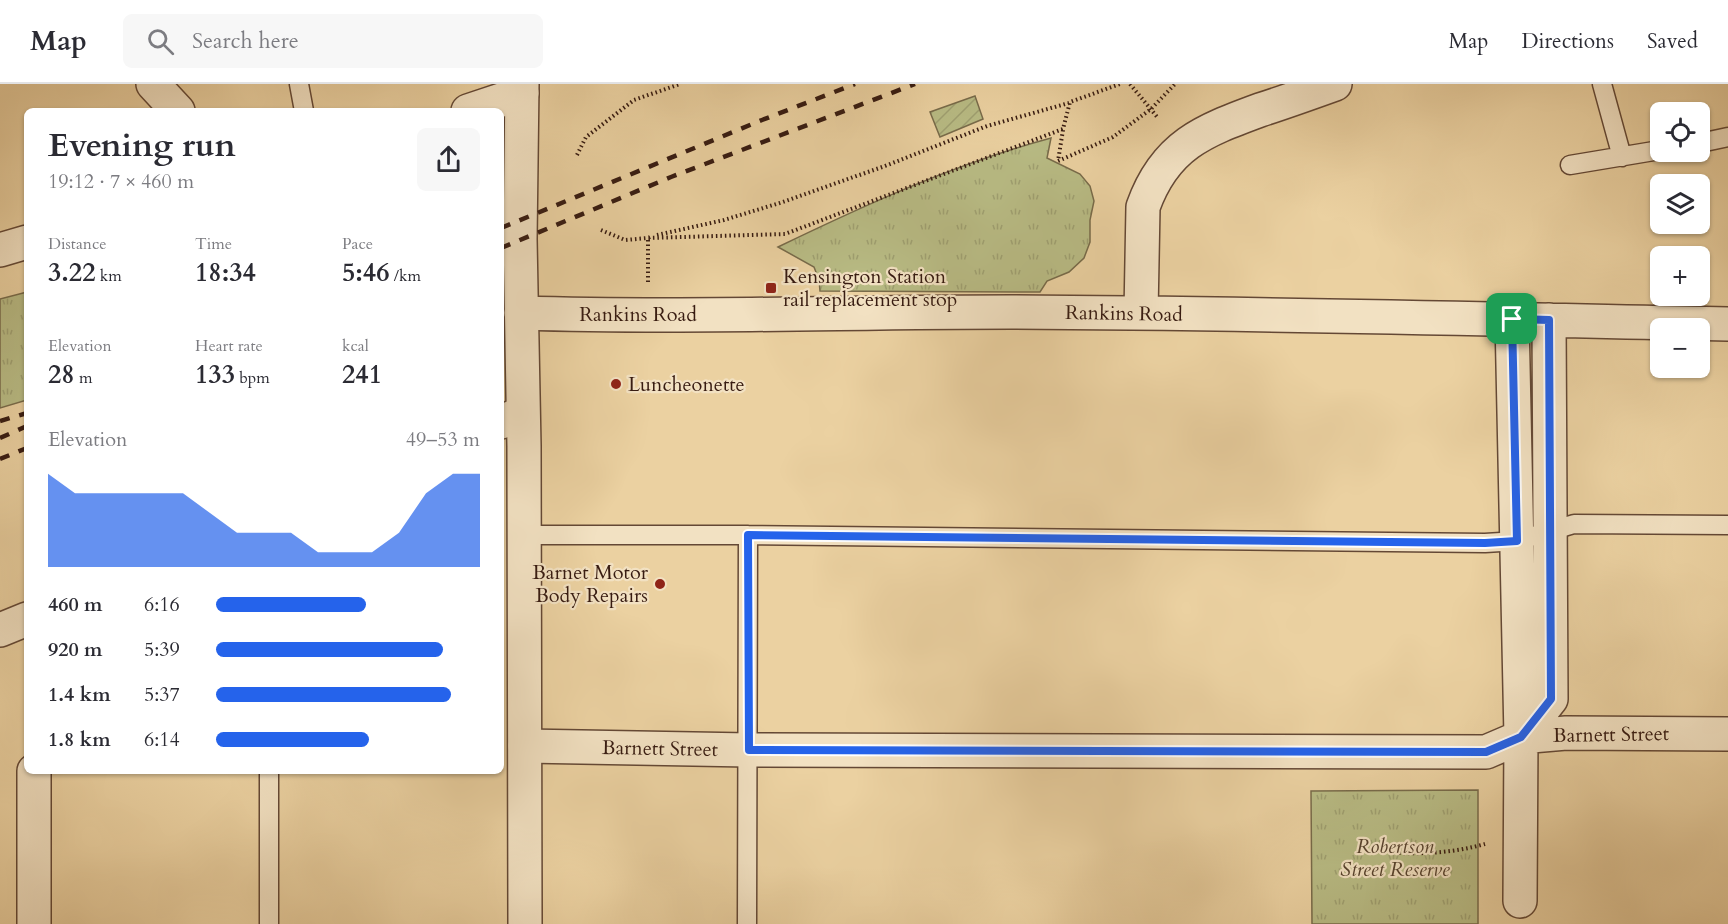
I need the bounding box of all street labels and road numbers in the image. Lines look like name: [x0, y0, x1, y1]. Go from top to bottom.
street label: Rankins Road: [1065, 299, 1183, 328]
street label: Rankins Road: [579, 301, 697, 328]
street label: Barnett Street: [1553, 720, 1670, 749]
street label: Barnett Street: [602, 734, 719, 763]

